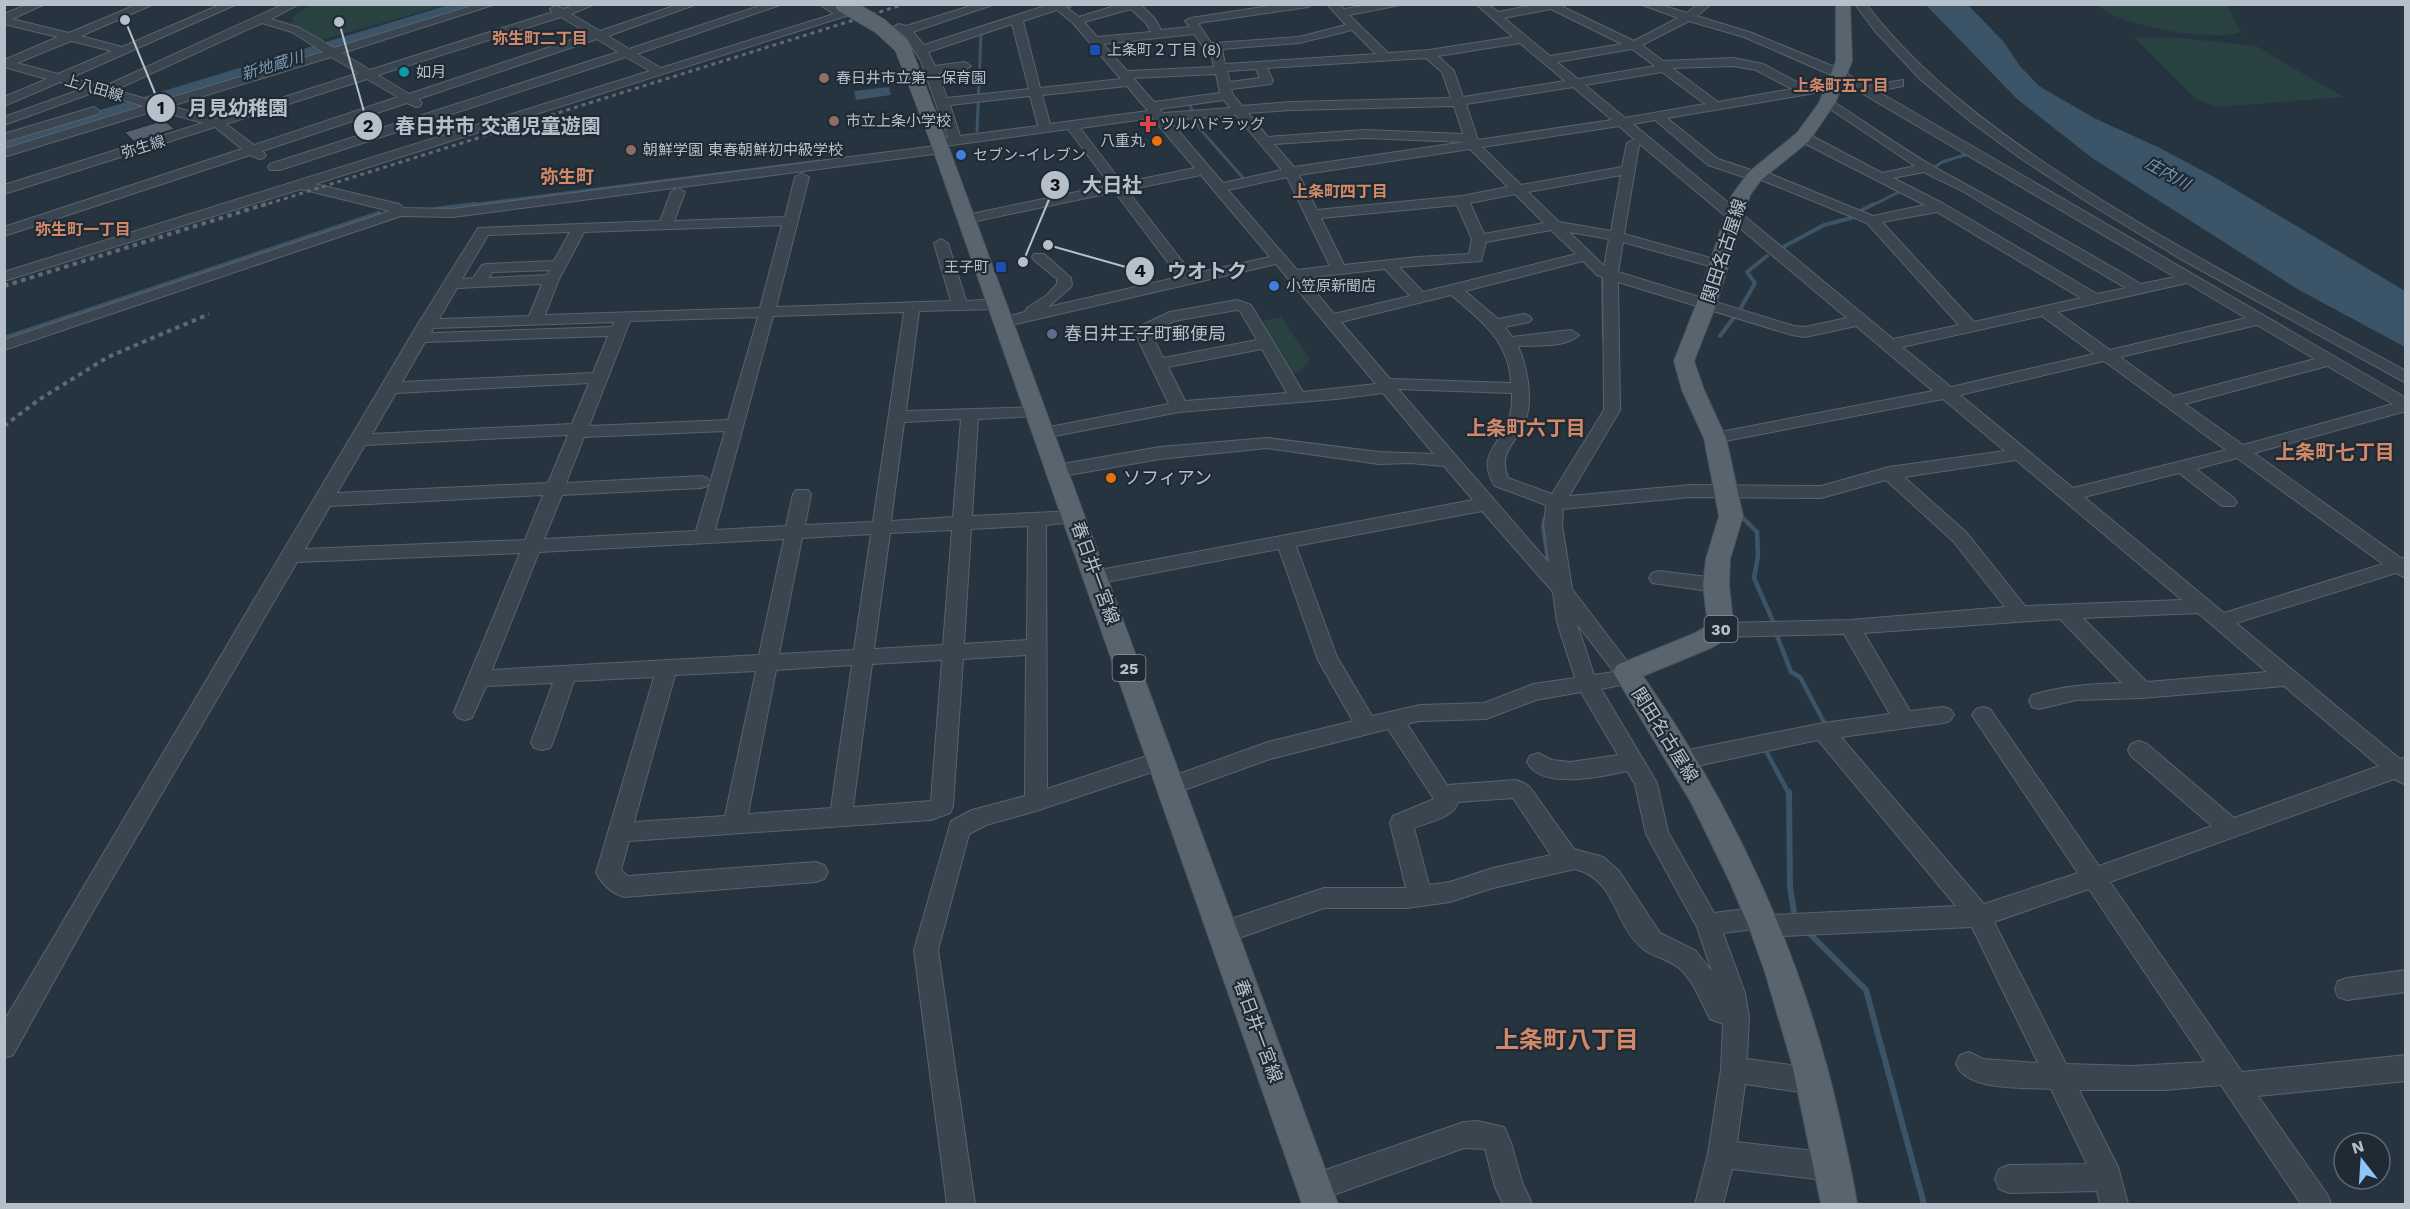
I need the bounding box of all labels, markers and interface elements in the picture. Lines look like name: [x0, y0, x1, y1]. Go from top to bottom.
district label: 弥生町二丁目: [492, 29, 588, 48]
place label: 上条町２丁目 (8): [1107, 41, 1221, 59]
marker: 上条町２丁目 (8): [1088, 43, 1102, 57]
water label: 新地蔵川: [239, 46, 307, 84]
place label: 如月: [416, 63, 446, 81]
marker: 如月: [397, 65, 411, 79]
place label: 春日井市立第一保育園: [836, 69, 986, 87]
street label: 上八田線: [63, 71, 125, 105]
marker: 春日井市立第一保育園: [817, 71, 831, 85]
district label: 上条町五丁目: [1793, 76, 1889, 95]
callout: 月見幼稚園: [146, 89, 300, 127]
text: 月見幼稚園: [188, 96, 288, 120]
text: 1: [157, 97, 165, 118]
callout: 春日井市 交通児童遊園: [353, 107, 613, 145]
place label: 市立上条小学校: [846, 112, 951, 130]
text: 春日井市 交通児童遊園: [395, 114, 601, 138]
marker: 市立上条小学校: [827, 114, 841, 128]
text: 2: [363, 115, 373, 136]
place label: ツルハドラッグ: [1160, 115, 1265, 133]
marker: ツルハドラッグ: [1141, 117, 1155, 131]
street label: 弥生線: [119, 132, 167, 162]
place label: 八重丸: [1100, 132, 1145, 150]
marker: 八重丸: [1150, 134, 1164, 148]
place label: 朝鮮学園 東春朝鮮初中級学校: [643, 141, 843, 159]
marker: 朝鮮学園 東春朝鮮初中級学校: [624, 143, 638, 157]
place label: セブン-イレブン: [973, 146, 1086, 164]
marker: セブン-イレブン: [954, 148, 968, 162]
water label: 庄内川: [2142, 153, 2195, 194]
district label: 弥生町: [540, 166, 594, 187]
callout: 大日社: [1040, 166, 1154, 204]
text: 大日社: [1082, 173, 1142, 197]
text: 3: [1050, 174, 1060, 195]
district label: 上条町四丁目: [1292, 182, 1388, 201]
street label: 関田名古屋線: [1697, 196, 1750, 305]
district label: 弥生町一丁目: [35, 220, 131, 239]
callout: ウオトク: [1125, 252, 1259, 290]
place label: 王子町: [944, 258, 989, 276]
text: ウオトク: [1167, 259, 1247, 283]
marker: 王子町: [994, 260, 1008, 274]
text: 4: [1134, 260, 1146, 281]
place label: 小笠原新聞店: [1286, 277, 1376, 295]
marker: 小笠原新聞店: [1267, 279, 1281, 293]
place label: 春日井王子町郵便局: [1064, 323, 1226, 344]
marker: 春日井王子町郵便局: [1045, 327, 1059, 341]
district label: 上条町六丁目: [1466, 416, 1586, 440]
district label: 上条町七丁目: [2275, 440, 2395, 464]
place label: ソフィアン: [1123, 467, 1212, 488]
marker: ソフィアン: [1104, 471, 1118, 485]
street label: 春日井一宮線: [1067, 518, 1124, 627]
road number: 30: [1704, 616, 1738, 642]
road number: 25: [1112, 655, 1146, 681]
street label: 関田名古屋線: [1628, 683, 1703, 786]
street label: 春日井一宮線: [1230, 976, 1287, 1085]
district label: 上条町八丁目: [1495, 1026, 1639, 1054]
north arrow: [2332, 1131, 2392, 1191]
text: N: [2349, 1136, 2366, 1158]

